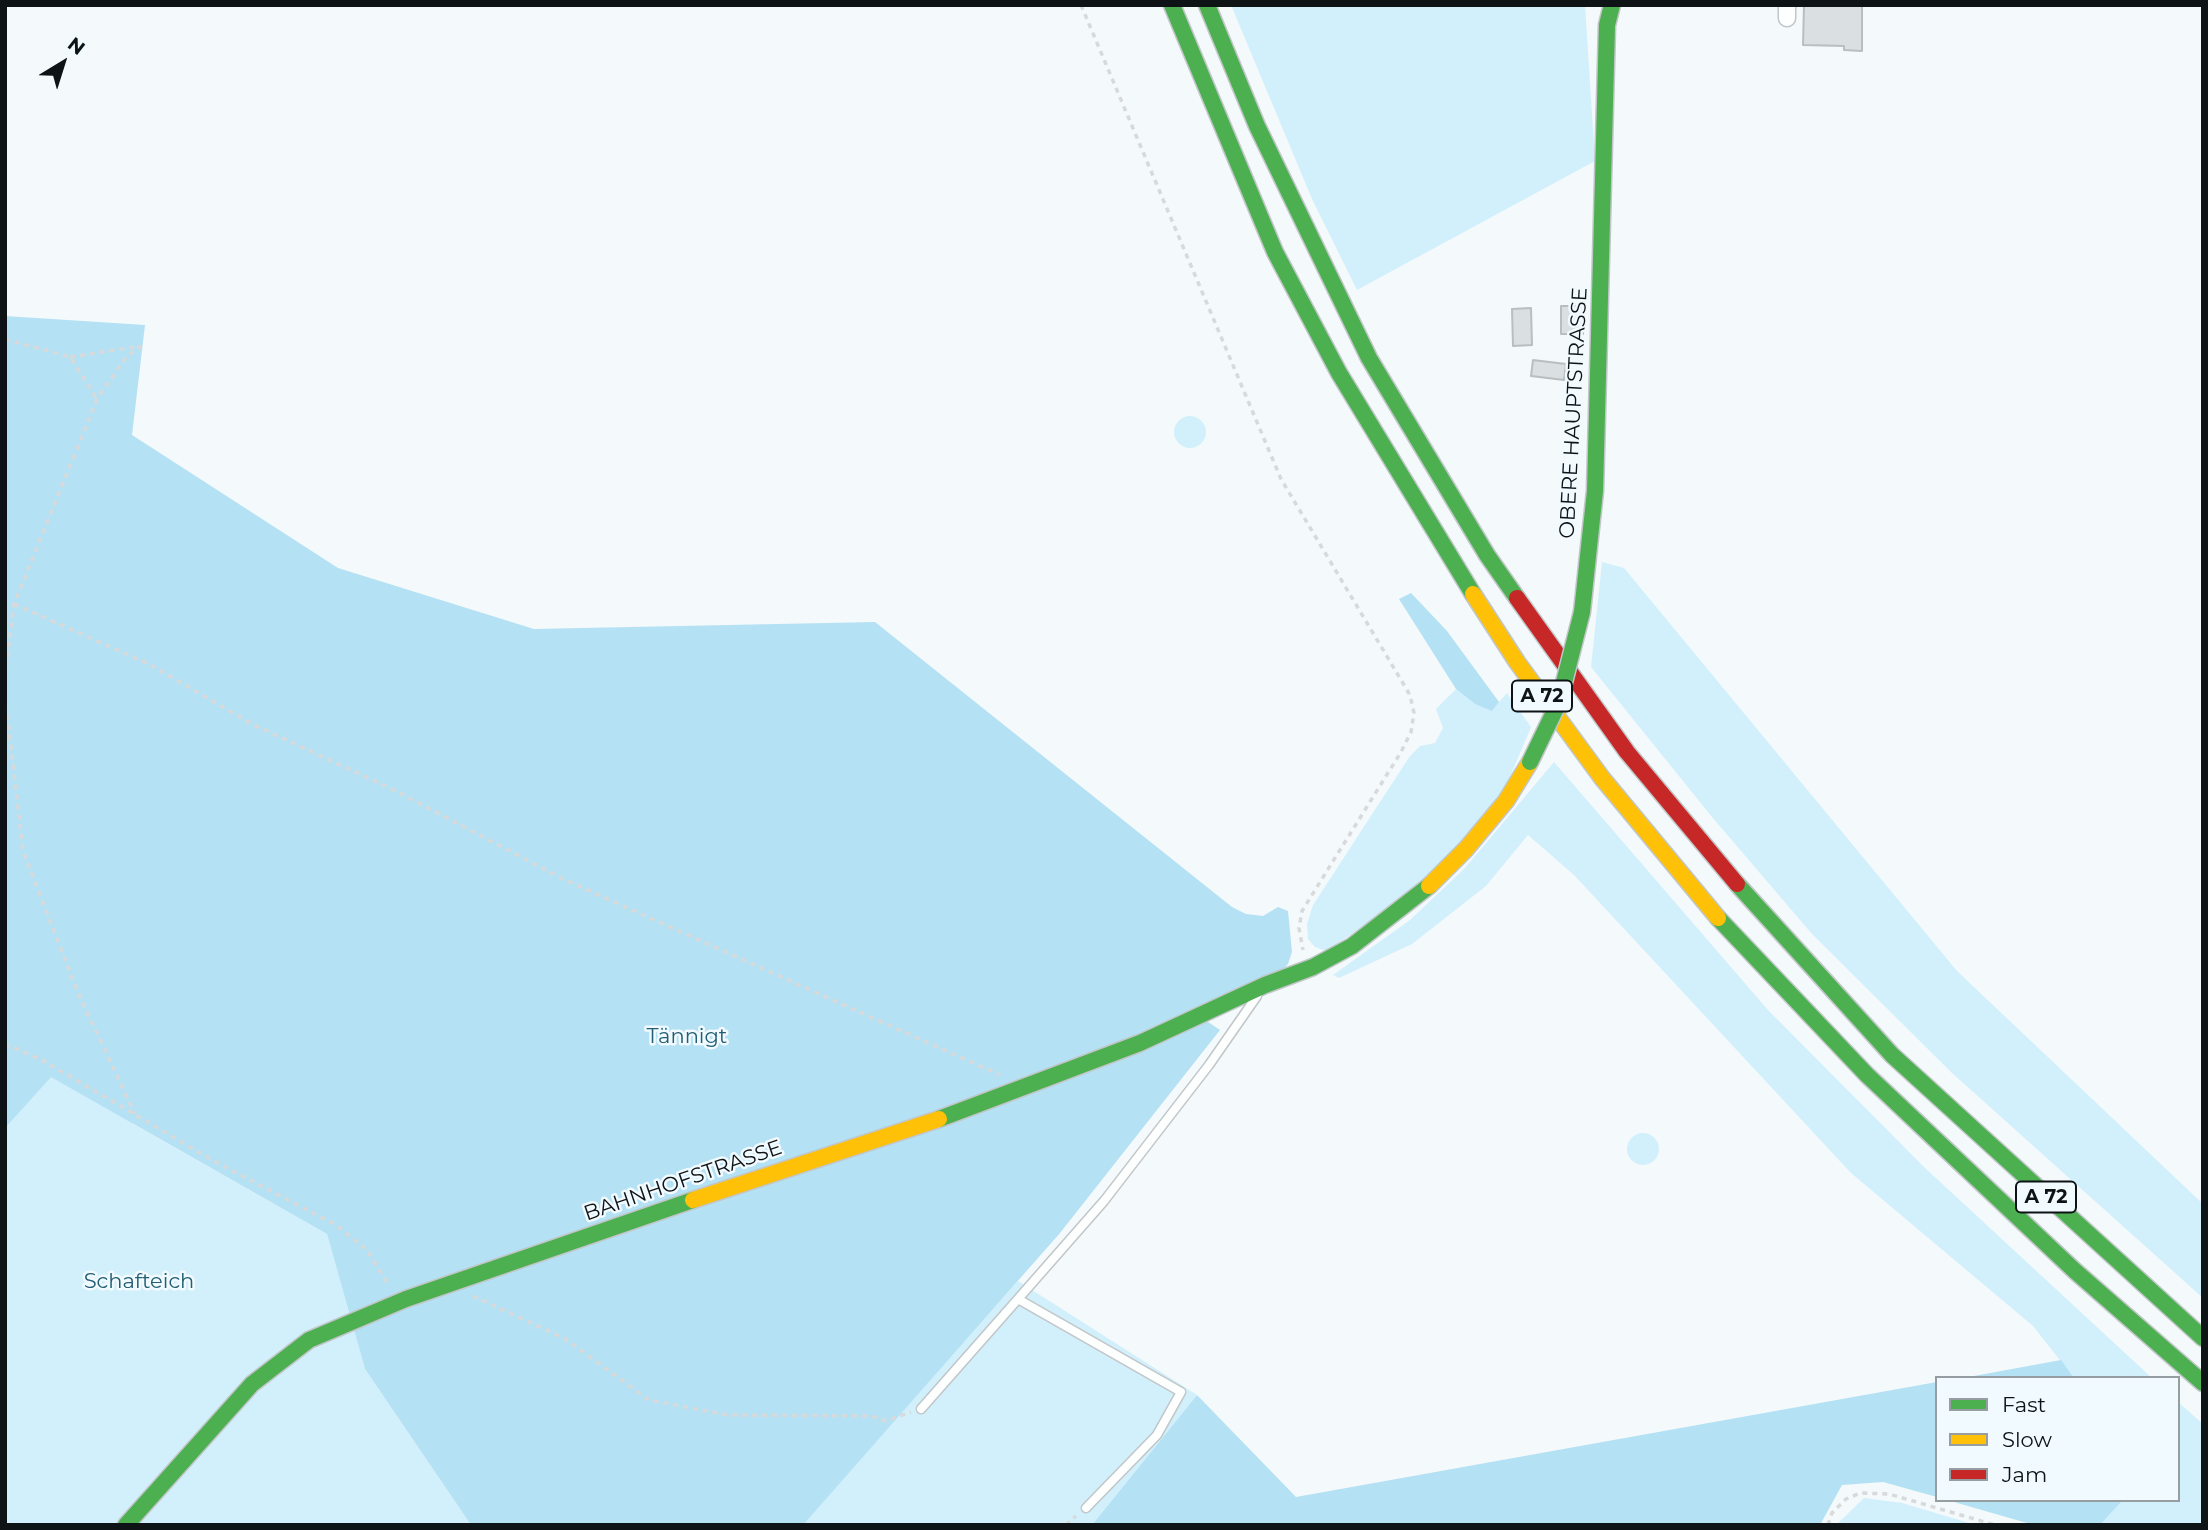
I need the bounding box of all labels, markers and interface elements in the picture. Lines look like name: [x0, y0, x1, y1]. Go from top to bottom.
north arrow: [28, 28, 98, 98]
text: N: [63, 32, 89, 60]
street label: OBERE HAUPTSTRASSE: [1555, 287, 1593, 539]
road number: A 72: [1512, 680, 1572, 712]
park label: Tännigt: [647, 1024, 727, 1050]
street label: BAHNHOFSTRASSE: [581, 1135, 785, 1227]
road number: A 72: [2016, 1182, 2076, 1212]
park label: Schafteich: [84, 1269, 194, 1295]
legend: [1935, 1376, 2180, 1502]
text: Fast: [2002, 1392, 2046, 1417]
text: Slow: [2002, 1427, 2052, 1452]
text: Jam: [2002, 1462, 2047, 1487]

